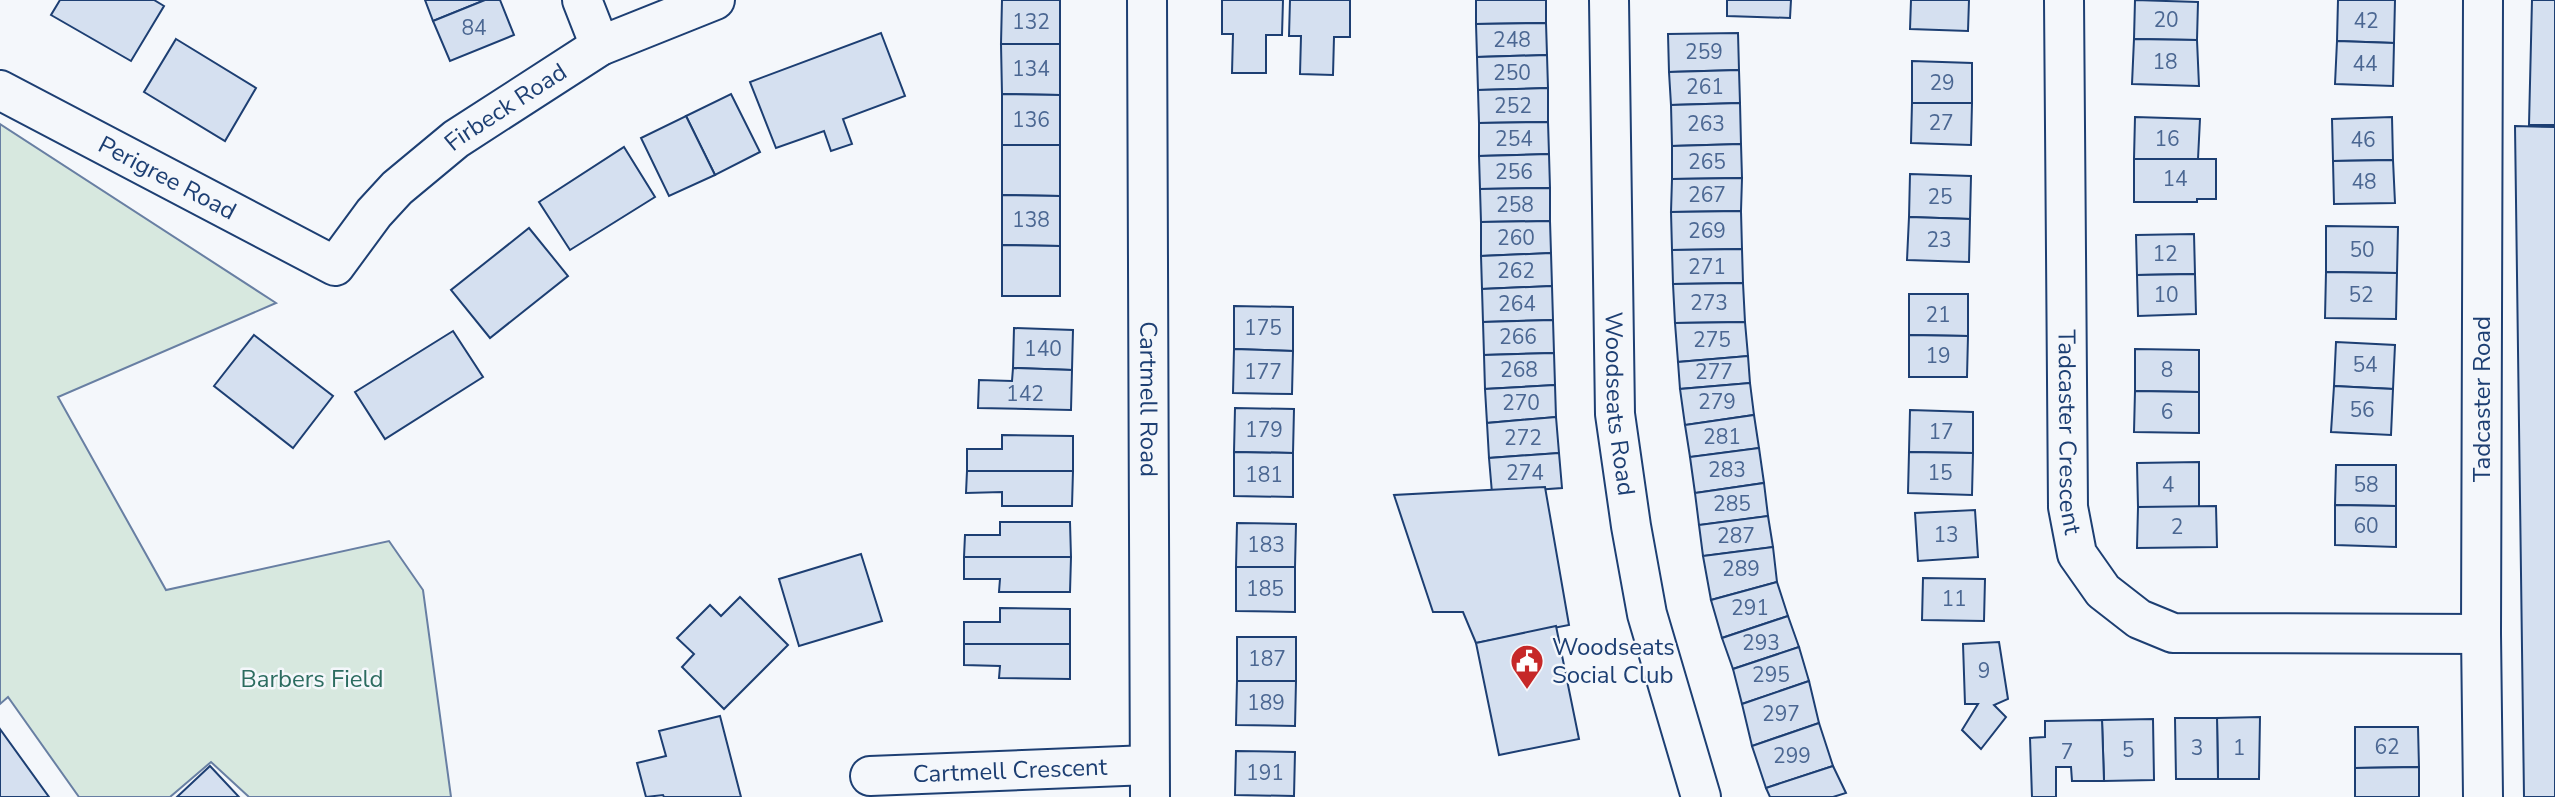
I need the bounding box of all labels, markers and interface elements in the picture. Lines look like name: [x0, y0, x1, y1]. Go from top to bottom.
house number: 20: [2153, 6, 2179, 34]
house number: 42: [2353, 7, 2379, 35]
house number: 132: [1012, 8, 1050, 36]
house number: 84: [461, 14, 487, 42]
house number: 248: [1493, 26, 1531, 54]
house number: 259: [1685, 38, 1723, 66]
house number: 18: [2152, 48, 2178, 76]
house number: 44: [2352, 50, 2378, 78]
house number: 134: [1012, 55, 1050, 83]
street label: Firbeck Road: [438, 56, 573, 158]
house number: 250: [1493, 59, 1531, 87]
house number: 29: [1929, 69, 1955, 97]
house number: 261: [1686, 73, 1724, 101]
house number: 252: [1494, 92, 1532, 120]
house number: 136: [1012, 106, 1050, 134]
house number: 27: [1928, 109, 1954, 137]
house number: 263: [1687, 110, 1725, 138]
house number: 254: [1495, 125, 1533, 153]
house number: 16: [2154, 125, 2180, 153]
house number: 46: [2350, 126, 2376, 154]
street label: Perigree Road: [93, 128, 242, 227]
house number: 265: [1688, 148, 1726, 176]
house number: 256: [1495, 158, 1533, 186]
house number: 14: [2162, 165, 2188, 193]
house number: 48: [2351, 168, 2377, 196]
house number: 267: [1688, 181, 1726, 209]
house number: 25: [1927, 183, 1953, 211]
house number: 258: [1496, 191, 1534, 219]
house number: 138: [1012, 206, 1050, 234]
house number: 269: [1688, 217, 1726, 245]
house number: 260: [1497, 224, 1535, 252]
house number: 23: [1926, 226, 1952, 254]
house number: 50: [2349, 236, 2375, 264]
house number: 12: [2152, 240, 2178, 268]
house number: 271: [1688, 253, 1726, 281]
house number: 262: [1497, 257, 1535, 285]
house number: 10: [2153, 281, 2179, 309]
house number: 52: [2348, 281, 2374, 309]
house number: 273: [1690, 289, 1728, 317]
house number: 264: [1498, 290, 1536, 318]
house number: 21: [1925, 301, 1951, 329]
street label: Woodseats Road: [1598, 311, 1642, 498]
house number: 175: [1244, 314, 1282, 342]
street label: Tadcaster Road: [2466, 316, 2498, 482]
street label: Cartmell Road: [1132, 321, 1165, 477]
house number: 266: [1499, 323, 1537, 351]
house number: 275: [1693, 326, 1731, 354]
street label: Tadcaster Crescent: [2051, 329, 2089, 538]
house number: 140: [1024, 335, 1062, 363]
house number: 19: [1925, 342, 1951, 370]
house number: 54: [2352, 351, 2378, 379]
house number: 268: [1500, 356, 1538, 384]
house number: 8: [2161, 356, 2173, 384]
house number: 177: [1244, 358, 1282, 386]
house number: 277: [1695, 358, 1733, 386]
house number: 142: [1006, 380, 1044, 408]
house number: 279: [1698, 388, 1736, 416]
house number: 270: [1502, 389, 1540, 417]
house number: 56: [2349, 396, 2375, 424]
house number: 6: [2161, 398, 2173, 426]
house number: 179: [1245, 416, 1283, 444]
house number: 17: [1928, 418, 1954, 446]
house number: 281: [1703, 423, 1741, 451]
house number: 272: [1504, 424, 1542, 452]
house number: 283: [1708, 456, 1746, 484]
house number: 274: [1506, 459, 1544, 487]
house number: 15: [1927, 459, 1953, 487]
house number: 181: [1245, 461, 1283, 489]
house number: 4: [2162, 471, 2174, 499]
house number: 58: [2353, 471, 2379, 499]
house number: 285: [1713, 490, 1751, 518]
house number: 60: [2353, 512, 2379, 540]
house number: 2: [2171, 513, 2183, 541]
house number: 13: [1933, 521, 1959, 549]
house number: 287: [1717, 522, 1755, 550]
house number: 183: [1247, 531, 1285, 559]
house number: 289: [1722, 555, 1760, 583]
house number: 185: [1246, 575, 1284, 603]
house number: 11: [1941, 585, 1967, 613]
house number: 291: [1731, 594, 1769, 622]
house number: 293: [1742, 629, 1780, 657]
place label: Woodseats Social Club: [1552, 631, 1675, 691]
public building icon: Woodseats Social Club: [1508, 642, 1546, 691]
house number: 187: [1248, 645, 1286, 673]
house number: 9: [1978, 657, 1990, 685]
house number: 295: [1752, 661, 1790, 689]
park label: Barbers Field: [241, 663, 383, 695]
house number: 189: [1247, 689, 1285, 717]
house number: 297: [1762, 700, 1800, 728]
house number: 62: [2374, 733, 2400, 761]
house number: 3: [2191, 734, 2203, 762]
house number: 1: [2233, 734, 2245, 762]
house number: 5: [2122, 736, 2134, 764]
house number: 7: [2061, 738, 2073, 766]
house number: 299: [1773, 742, 1811, 770]
street label: Cartmell Crescent: [912, 751, 1108, 790]
house number: 191: [1246, 759, 1284, 787]

